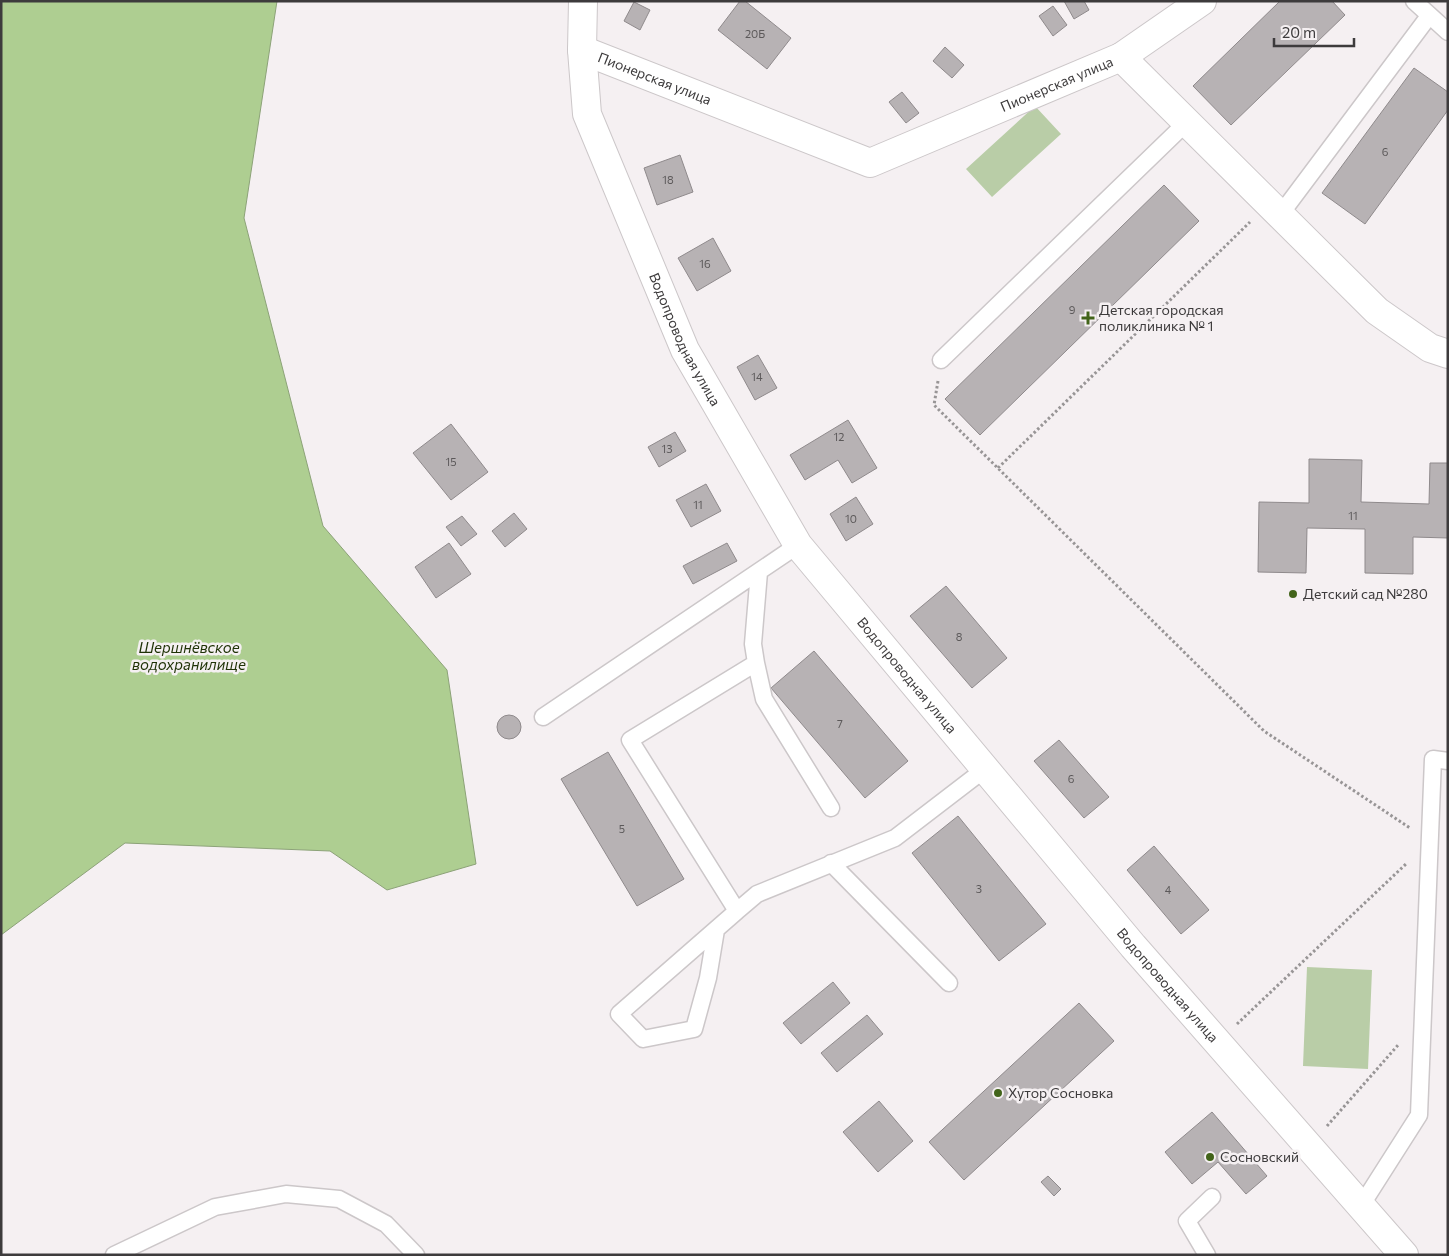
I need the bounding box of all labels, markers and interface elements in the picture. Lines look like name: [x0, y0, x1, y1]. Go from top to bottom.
scale bar: [1274, 15, 1354, 47]
text: 20 m: [1282, 23, 1316, 41]
house number: 20Б: [745, 27, 765, 40]
street label: Пионерская улица: [596, 48, 714, 108]
street label: Пионерская улица: [998, 52, 1115, 115]
house number: 6: [1382, 145, 1389, 158]
house number: 18: [662, 173, 674, 186]
house number: 16: [699, 257, 711, 270]
street label: Водопроводная улица: [646, 270, 724, 409]
place label: Детская городская поликлиника № 1: [1099, 301, 1224, 334]
house number: 9: [1069, 303, 1076, 316]
marker: Детская городская поликлиника № 1: [1081, 311, 1095, 325]
house number: 14: [751, 370, 763, 383]
house number: 12: [834, 430, 844, 443]
house number: 13: [662, 442, 672, 455]
house number: 15: [445, 455, 457, 468]
house number: 11: [693, 498, 703, 511]
house number: 11: [1348, 509, 1358, 522]
house number: 10: [845, 512, 857, 525]
place label: Детский сад №280: [1303, 585, 1428, 602]
marker: Детский сад №280: [1287, 588, 1299, 600]
street label: Водопроводная улица: [854, 614, 961, 737]
house number: 8: [956, 630, 963, 643]
water label: Шершнёвское водохранилище: [132, 638, 246, 673]
house number: 7: [837, 717, 843, 730]
house number: 6: [1068, 772, 1075, 785]
house number: 5: [619, 822, 625, 835]
house number: 3: [976, 882, 982, 895]
house number: 4: [1165, 883, 1172, 896]
street label: Водопроводная улица: [1114, 924, 1222, 1046]
place label: Хутор Сосновка: [1008, 1084, 1113, 1101]
marker: Хутор Сосновка: [992, 1087, 1004, 1099]
place label: Сосновский: [1220, 1148, 1299, 1165]
marker: Сосновский: [1204, 1151, 1216, 1163]

